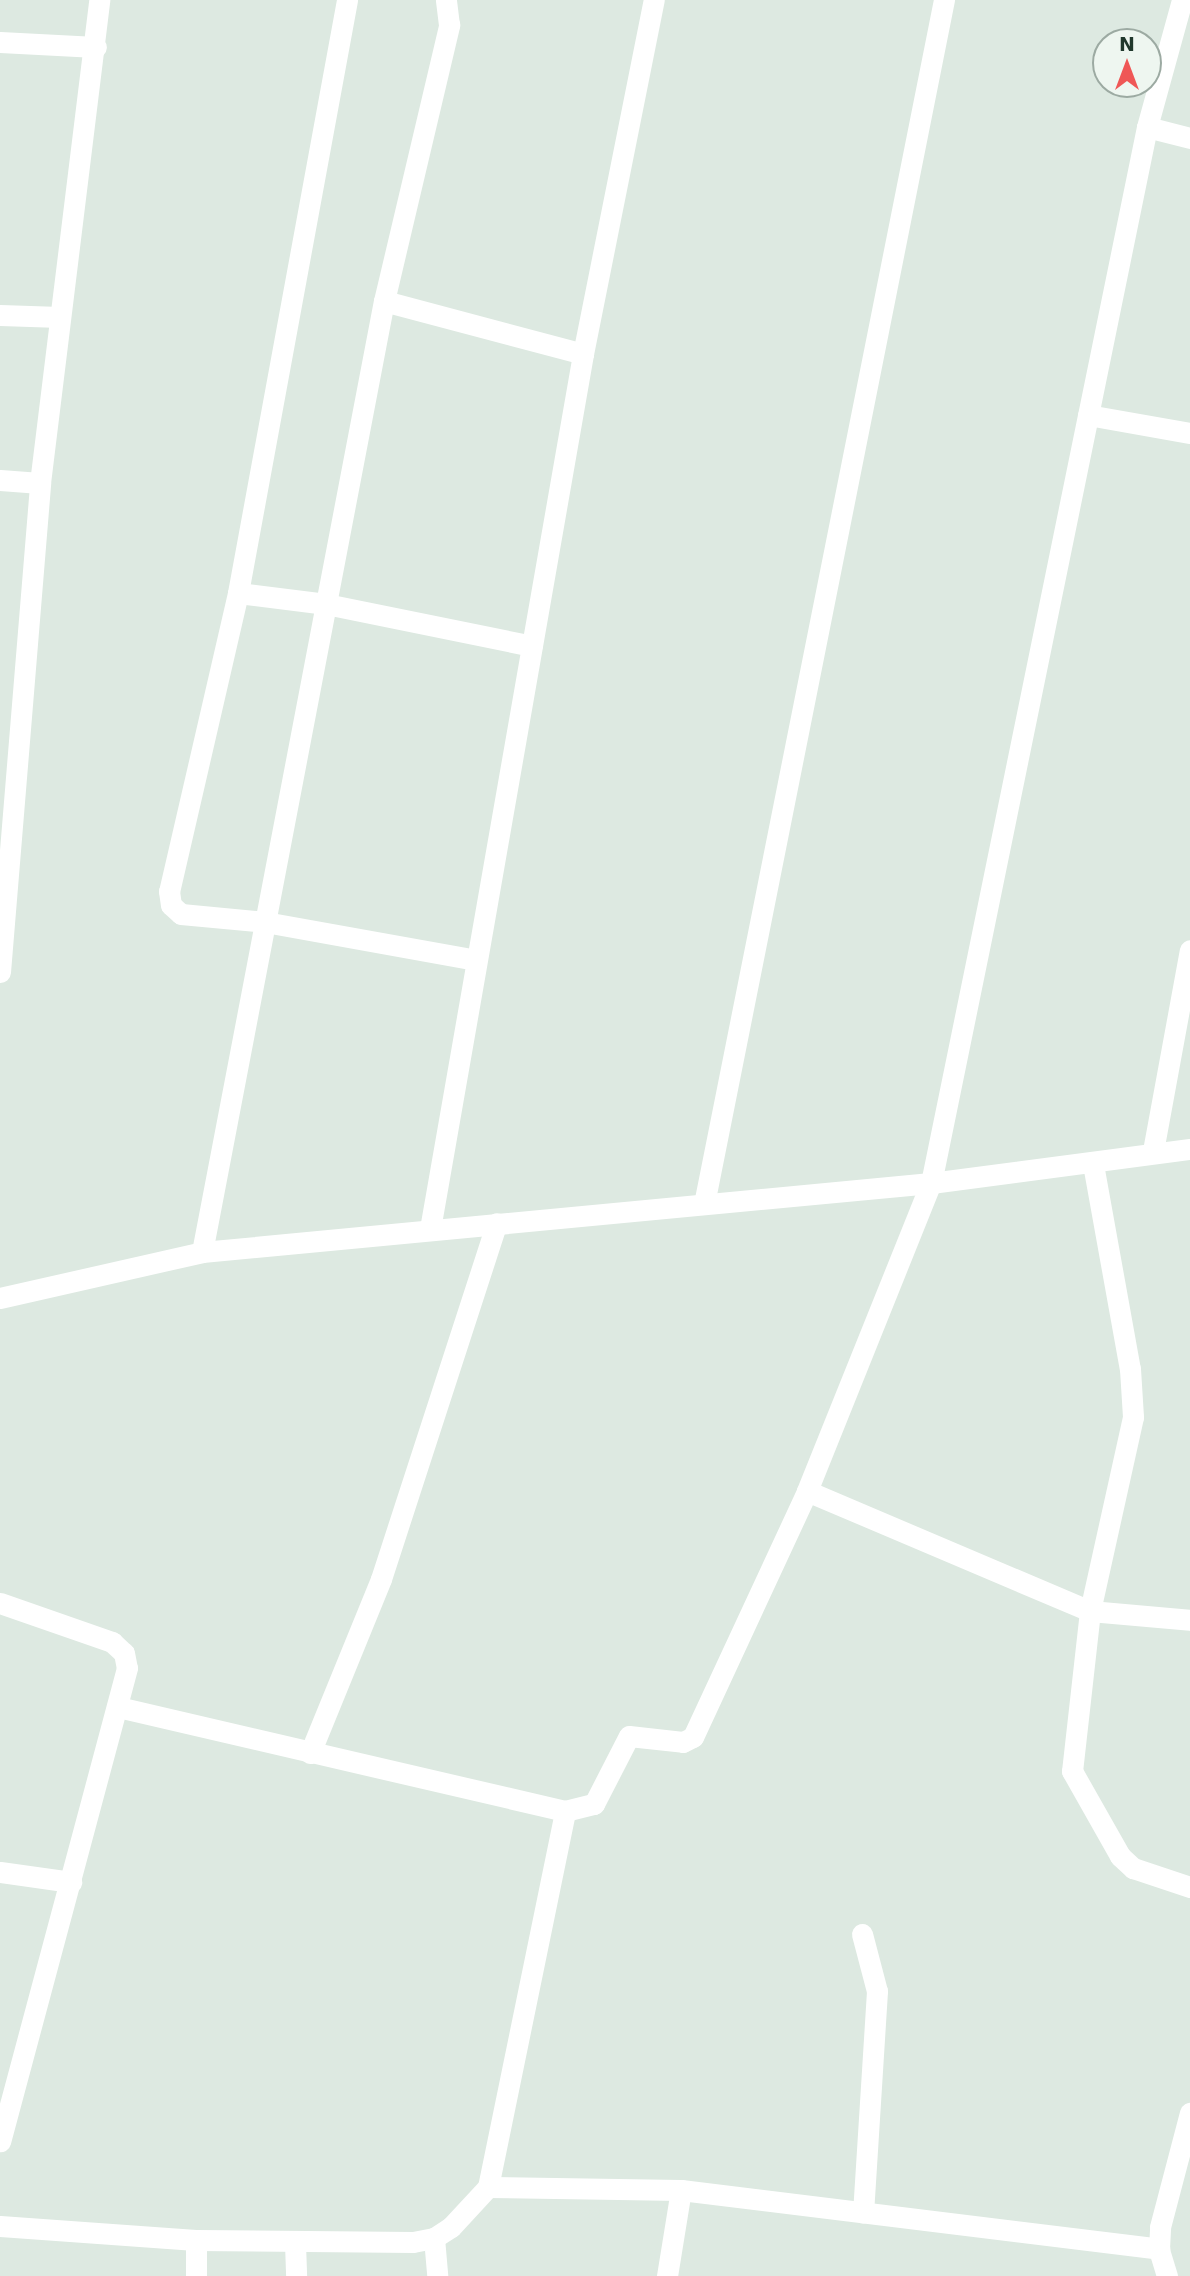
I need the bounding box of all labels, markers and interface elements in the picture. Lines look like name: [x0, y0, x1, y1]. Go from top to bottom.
north arrow: [1092, 28, 1162, 98]
text: N: [1119, 33, 1135, 55]

